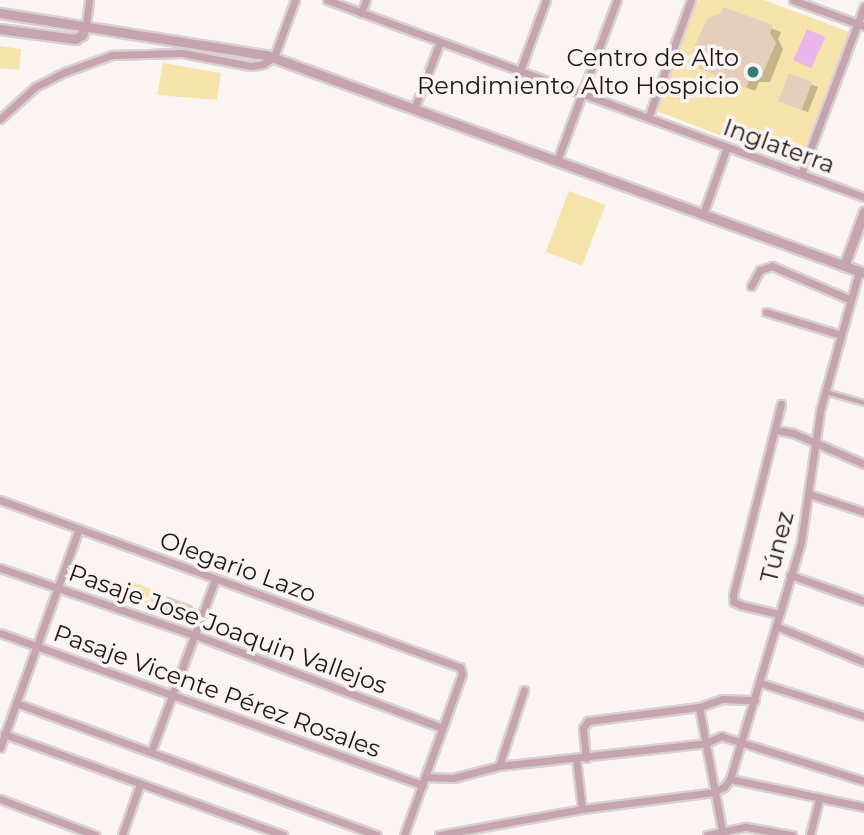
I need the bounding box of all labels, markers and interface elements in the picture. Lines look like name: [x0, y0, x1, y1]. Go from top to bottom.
place label: Centro de Alto Rendimiento Alto Hospicio: [417, 44, 739, 100]
marker: Centro de Alto Rendimiento Alto Hospicio: [745, 64, 761, 80]
street label: Inglaterra: [719, 113, 839, 179]
street label: Túnez: [754, 508, 800, 586]
street label: Olegario Lazo: [156, 525, 320, 609]
street label: Pasaje Jose Joaquin Vallejos: [65, 558, 391, 700]
street label: Pasaje Vicente Pérez Rosales: [50, 618, 384, 764]

